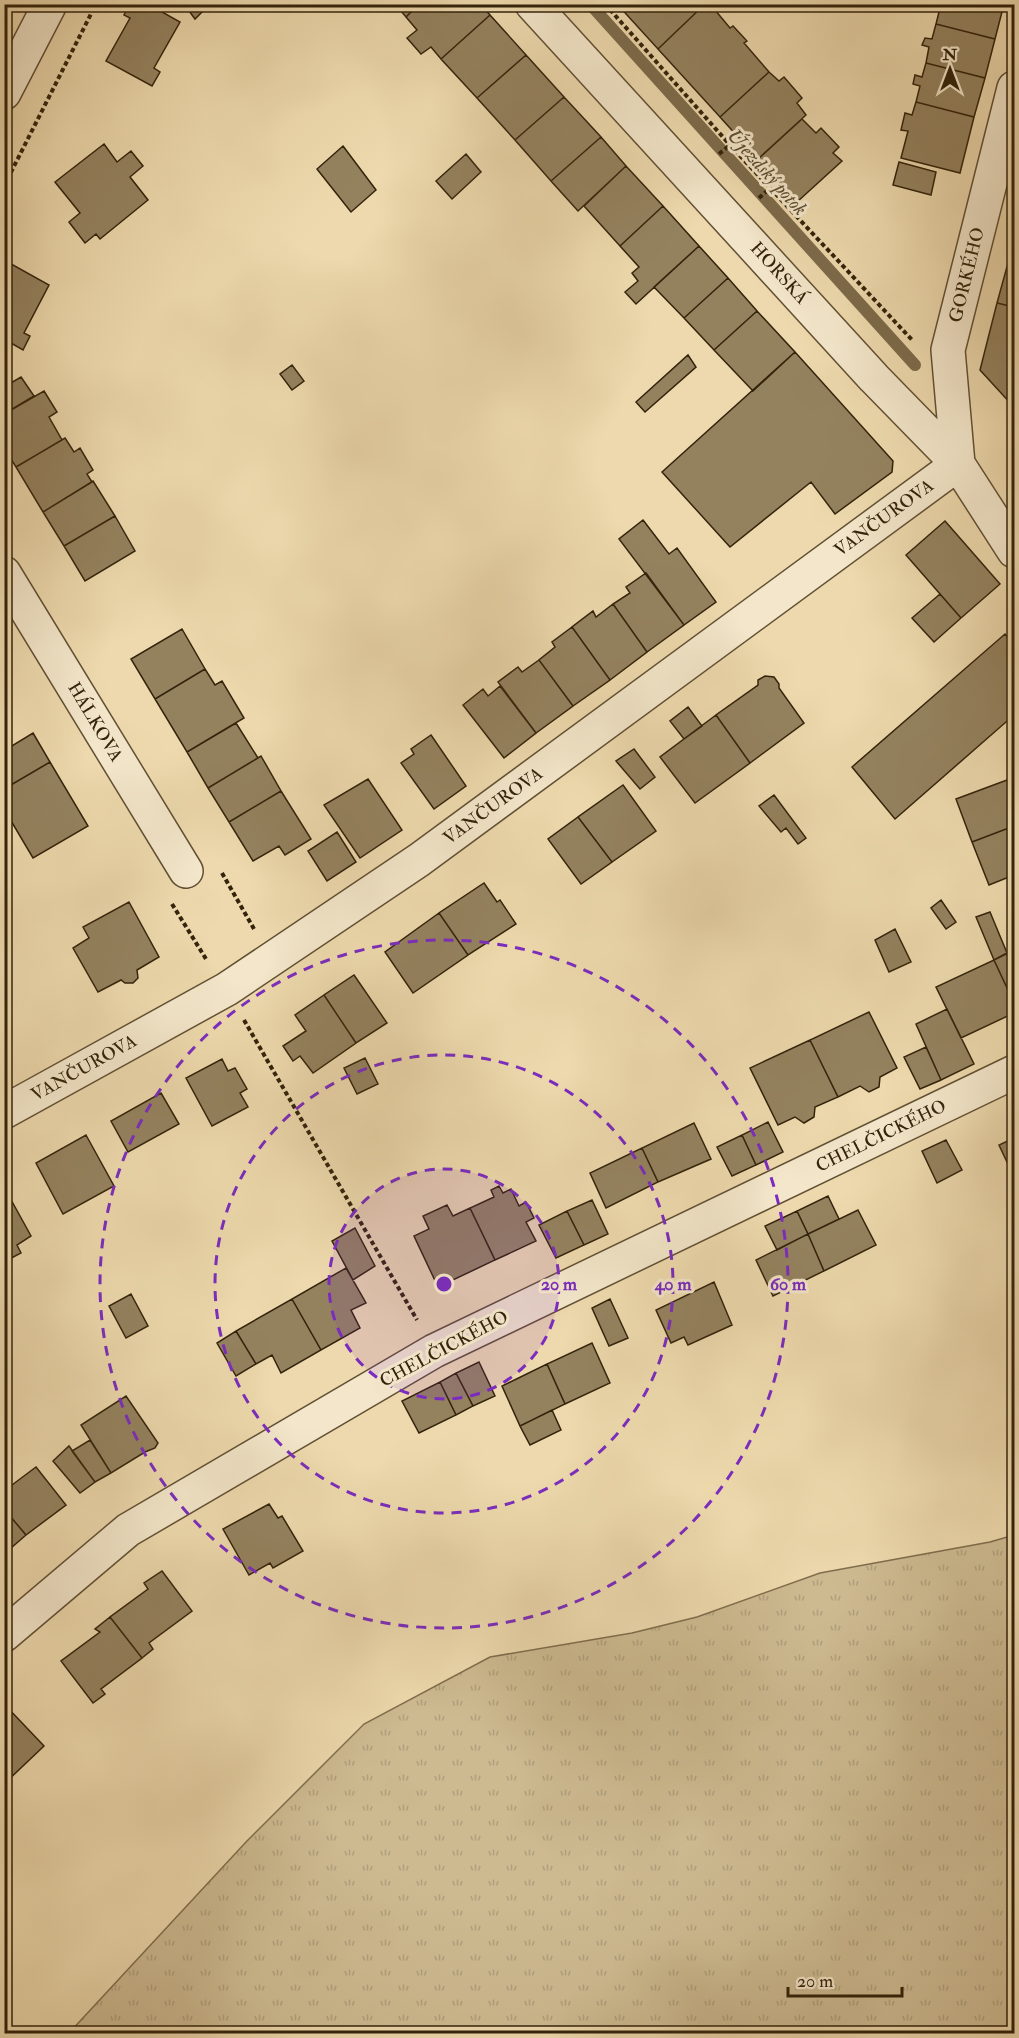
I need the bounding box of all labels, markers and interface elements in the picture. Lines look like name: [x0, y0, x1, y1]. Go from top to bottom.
north arrow: [920, 39, 980, 99]
text: N: [942, 45, 958, 65]
water label: Újezdský potok: [721, 123, 813, 221]
street label: GORKÉHO: [944, 225, 990, 325]
street label: HORSKÁ: [745, 237, 813, 309]
street label: VANČUROVA: [830, 474, 939, 562]
street label: HÁLKOVA: [62, 678, 128, 766]
street label: VANČUROVA: [439, 762, 548, 850]
street label: VANČUROVA: [27, 1029, 141, 1106]
street label: CHELČICKÉHO: [812, 1094, 950, 1178]
text: 20 m: [541, 1273, 578, 1296]
text: 40 m: [654, 1273, 692, 1296]
text: 60 m: [770, 1273, 807, 1296]
centre of rings: [434, 1274, 454, 1294]
street label: CHELČICKÉHO: [376, 1305, 512, 1393]
scale bar: [788, 1960, 902, 1998]
text: 20 m: [797, 1970, 833, 1993]

